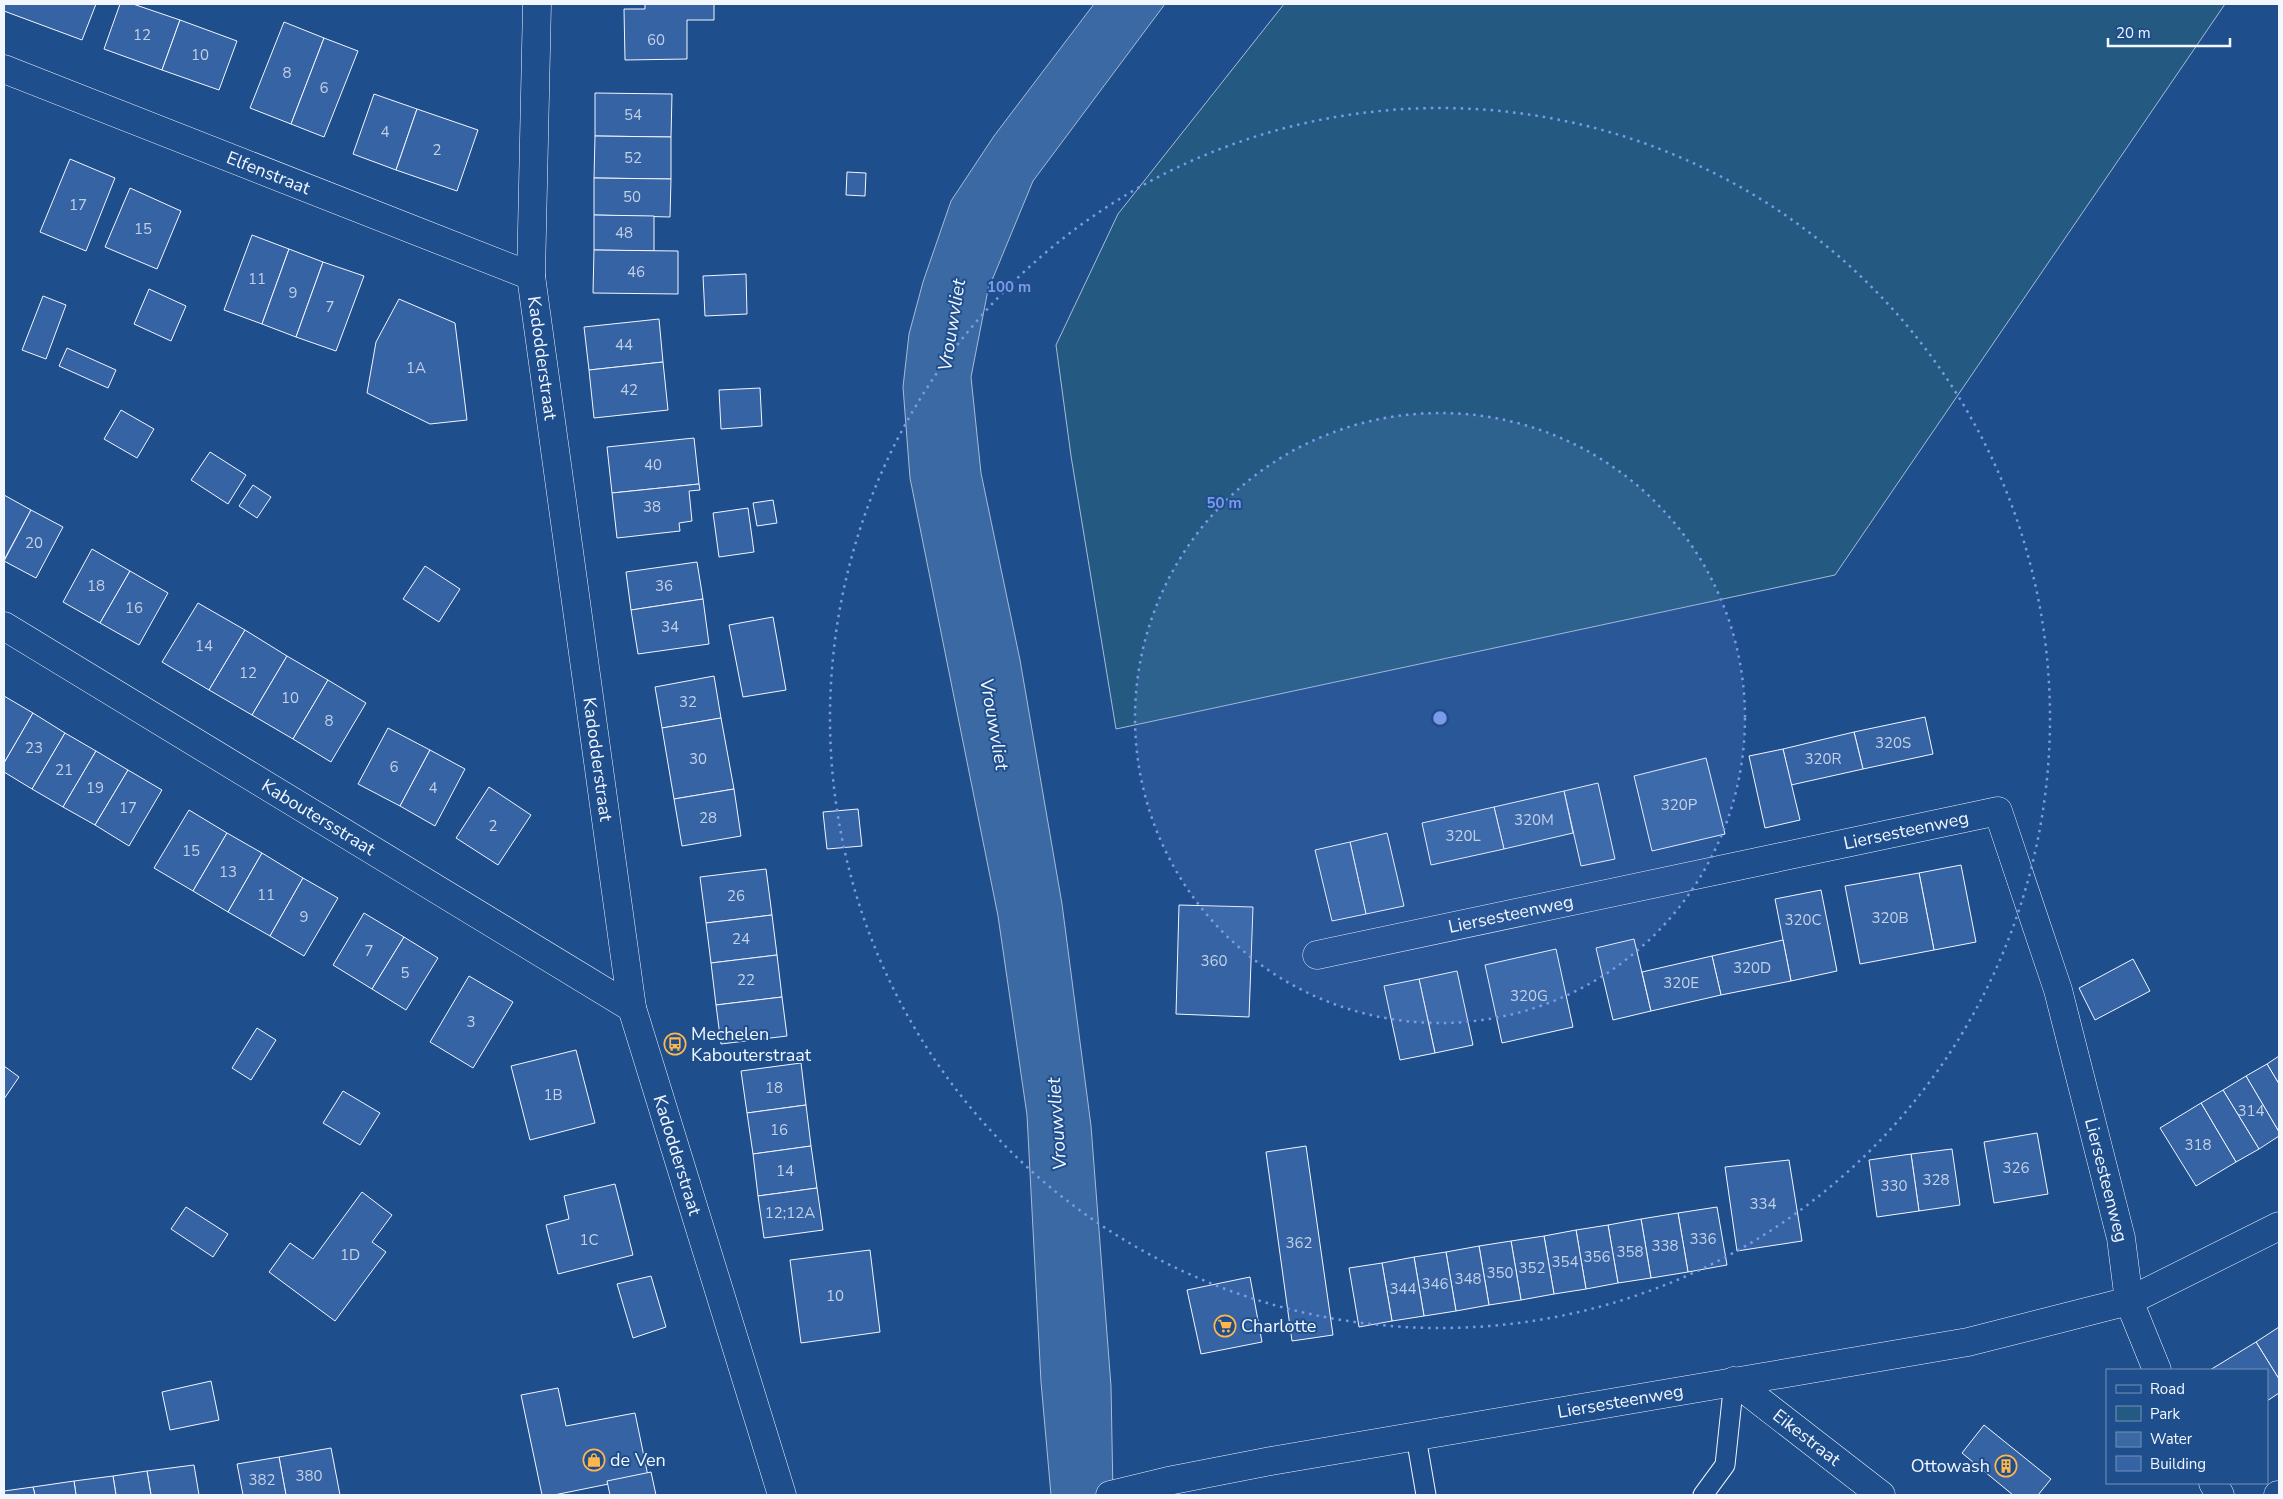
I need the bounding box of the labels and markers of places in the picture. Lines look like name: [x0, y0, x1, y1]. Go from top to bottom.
centre of rings: [1431, 709, 1449, 727]
place label: Mechelen Kabouterstraat: [691, 1022, 812, 1067]
bus stop icon: Mechelen Kabouterstraat: [663, 1032, 687, 1056]
supermarket icon: Charlotte: [1213, 1314, 1237, 1338]
place label: Charlotte: [1241, 1314, 1316, 1338]
shop icon: de Ven: [582, 1448, 606, 1472]
place label: de Ven: [610, 1448, 666, 1472]
place label: Ottowash: [1911, 1454, 1990, 1478]
building icon: Ottowash: [1994, 1454, 2018, 1478]

